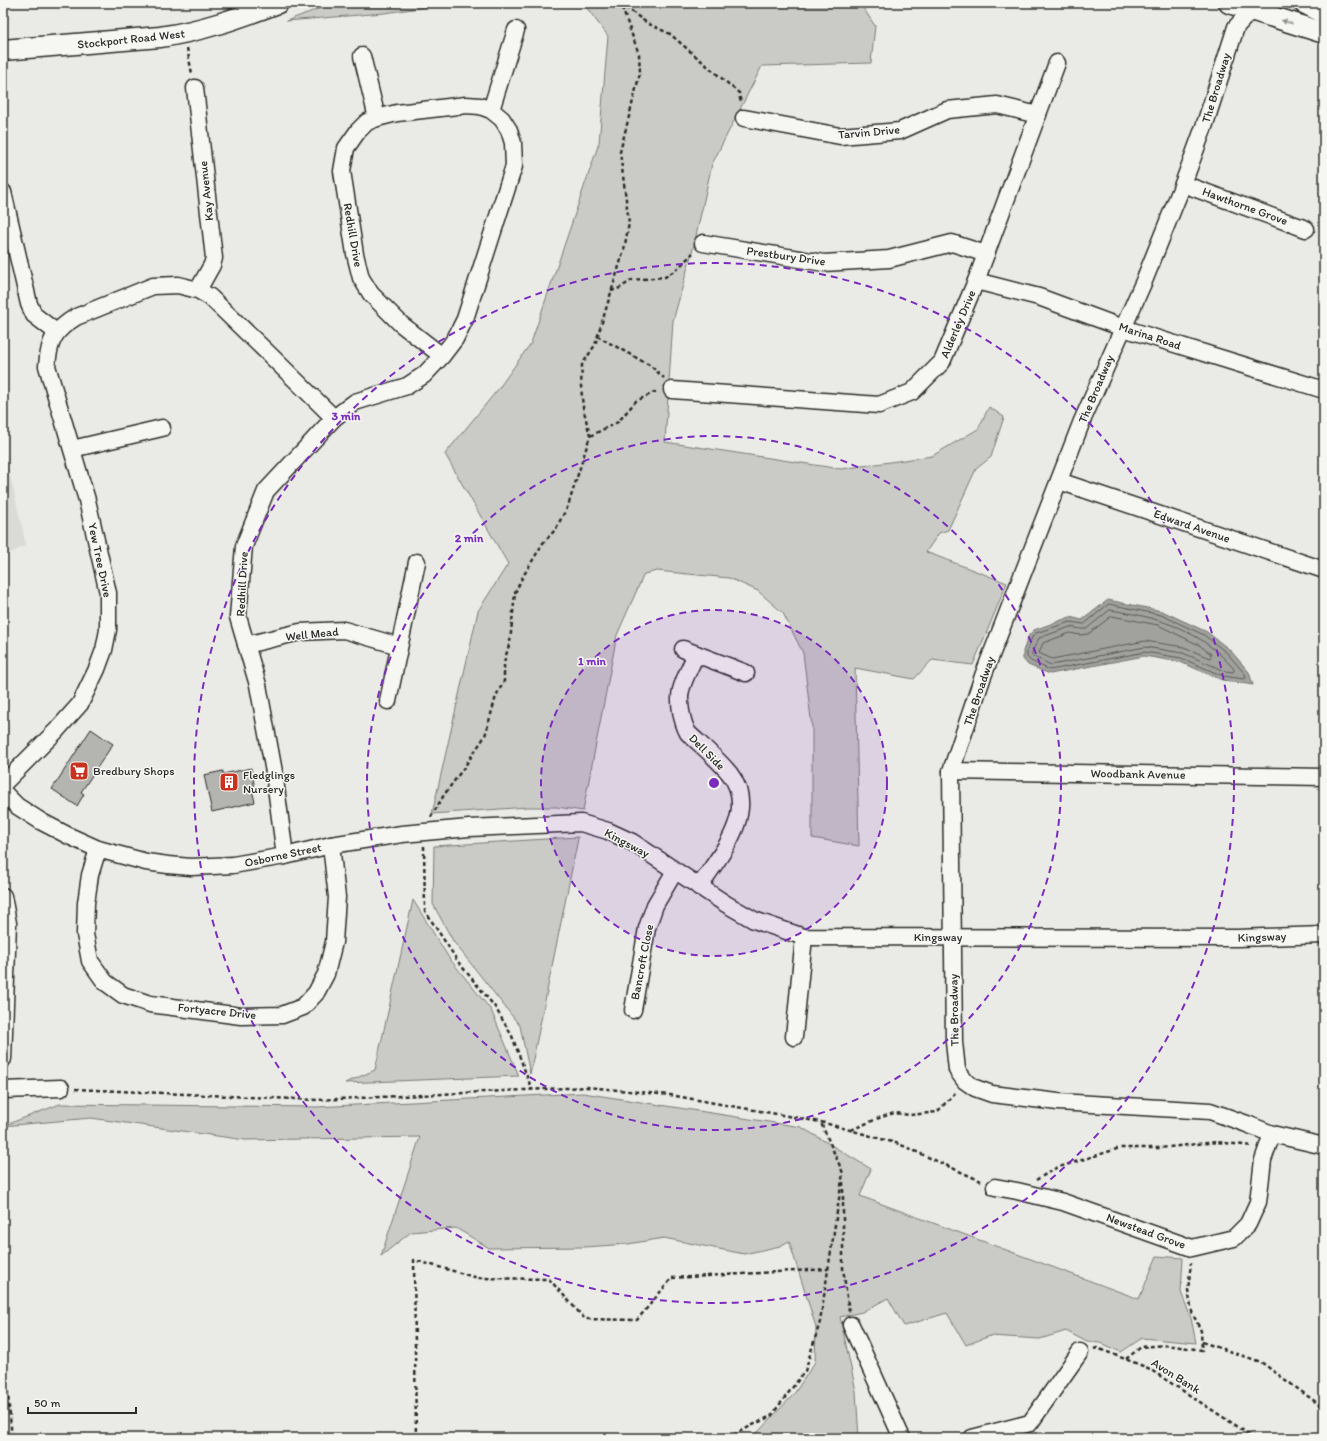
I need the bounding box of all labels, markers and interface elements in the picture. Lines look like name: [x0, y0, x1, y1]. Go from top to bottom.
one-way arrow: [1280, 19, 1292, 25]
street label: Stockport Road West: [77, 26, 186, 52]
street label: The Broadway: [1199, 51, 1233, 125]
street label: Tarvin Drive: [838, 122, 901, 142]
street label: Kay Avenue: [196, 160, 216, 222]
street label: Hawthorne Grove: [1200, 184, 1290, 228]
street label: Redhill Drive: [340, 202, 366, 268]
street label: Prestbury Drive: [745, 244, 827, 269]
street label: Alderley Drive: [937, 288, 979, 360]
street label: Marina Road: [1117, 319, 1183, 353]
street label: The Broadway: [1075, 353, 1117, 425]
text: 3 min: [332, 409, 361, 423]
street label: Edward Avenue: [1152, 506, 1232, 546]
street label: Yew Tree Drive: [85, 521, 115, 599]
text: 2 min: [455, 531, 484, 545]
street label: Redhill Drive: [233, 551, 251, 617]
street label: Well Mead: [285, 624, 340, 644]
text: 1 min: [578, 654, 607, 668]
street label: The Broadway: [961, 654, 998, 728]
street label: Dell Side: [686, 731, 728, 773]
supermarket icon: Bredbury Shops: [68, 760, 90, 782]
place label: Bredbury Shops: [93, 764, 175, 778]
street label: Woodbank Avenue: [1090, 766, 1186, 782]
place label: Fledglings Nursery: [243, 768, 295, 796]
building icon: Fledglings Nursery: [218, 771, 240, 793]
centre of rings: [707, 776, 721, 790]
street label: Kingsway: [602, 825, 652, 861]
street label: Osborne Street: [243, 840, 323, 870]
street label: Bancroft Close: [628, 923, 656, 1001]
street label: Kingsway: [1237, 929, 1287, 945]
street label: Kingsway: [914, 930, 963, 944]
street label: The Broadway: [946, 973, 962, 1046]
street label: Fortyacre Drive: [177, 1000, 257, 1022]
street label: Newstead Grove: [1104, 1210, 1188, 1252]
street label: Avon Bank: [1149, 1356, 1204, 1397]
scale bar: [28, 1389, 136, 1415]
text: 50 m: [34, 1396, 60, 1410]

